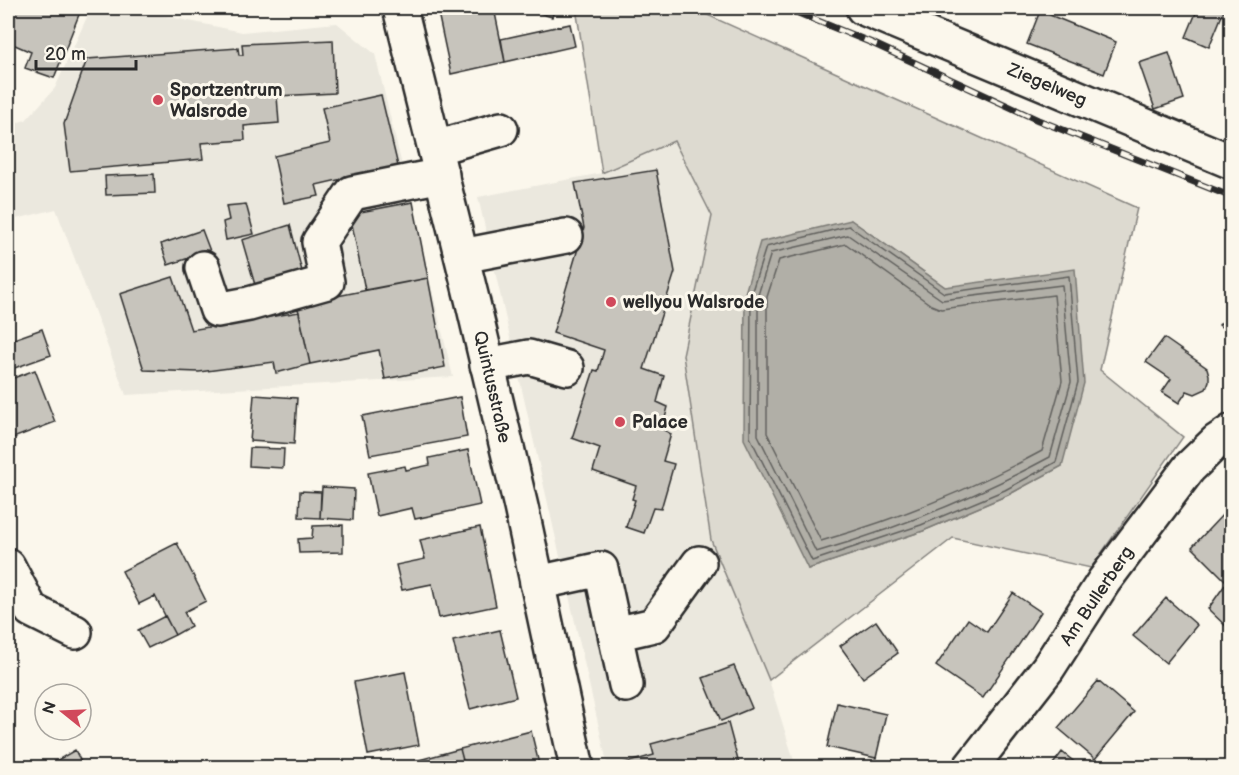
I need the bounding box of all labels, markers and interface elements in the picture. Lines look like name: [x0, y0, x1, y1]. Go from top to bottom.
scale bar: [36, 33, 136, 71]
text: 20 m: [45, 44, 86, 65]
street label: Ziegelweg: [1003, 59, 1090, 111]
place label: Sportzentrum Walsrode: [170, 80, 282, 122]
marker: Sportzentrum Walsrode: [151, 93, 165, 107]
place label: wellyou Walsrode: [623, 292, 765, 313]
marker: wellyou Walsrode: [604, 295, 618, 309]
street label: Quintusstraße: [469, 329, 515, 445]
place label: Palace: [632, 412, 688, 433]
marker: Palace: [613, 415, 627, 429]
street label: Am Bullerberg: [1056, 542, 1138, 650]
north arrow: [33, 682, 93, 742]
text: N: [39, 699, 61, 716]

